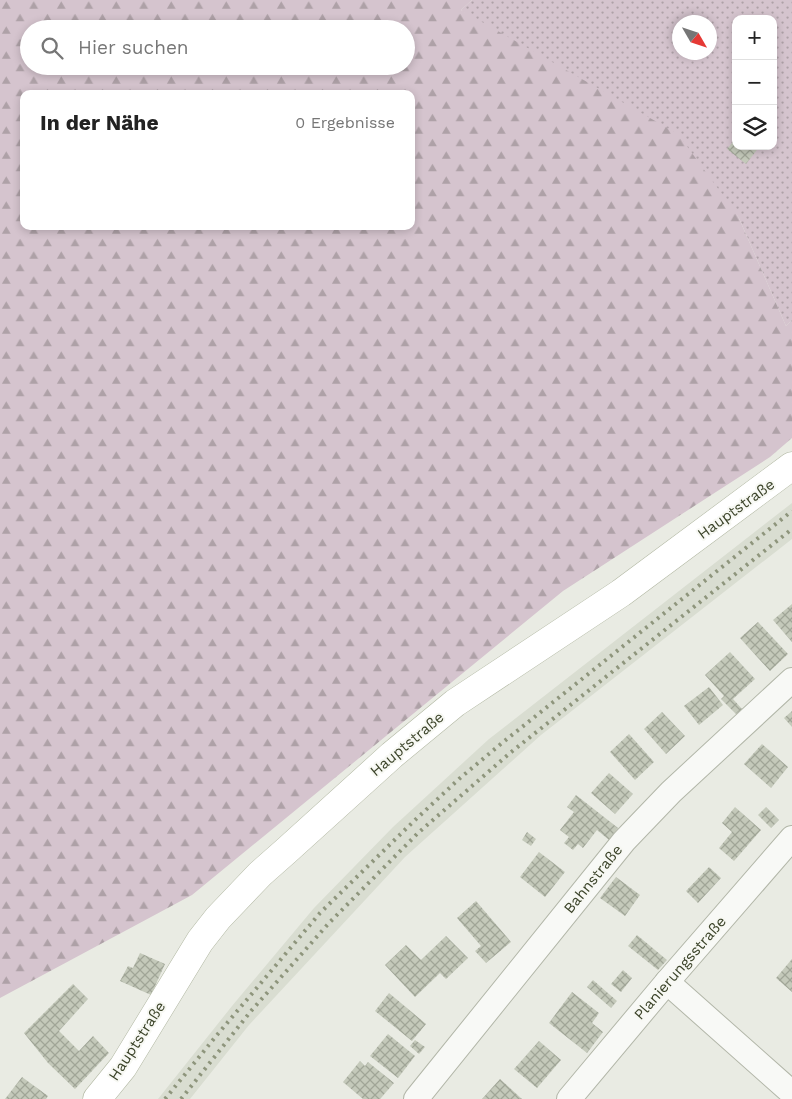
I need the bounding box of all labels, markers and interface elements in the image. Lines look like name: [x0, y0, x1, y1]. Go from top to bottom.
north arrow: [672, 15, 717, 60]
map controls: [732, 15, 777, 150]
button: +: [732, 15, 777, 60]
search box: [20, 20, 415, 75]
icon: search: [38, 34, 66, 62]
text: Hier suchen: [78, 36, 189, 59]
button: −: [732, 60, 777, 105]
button: layers: [732, 105, 777, 150]
text: In der Nähe: [40, 110, 159, 135]
text: 0 Ergebnisse: [295, 113, 395, 132]
street label: Hauptstraße: [694, 475, 778, 543]
street label: Hauptstraße: [366, 708, 448, 780]
street label: Bahnstraße: [560, 841, 626, 917]
street label: Planierungsstraße: [630, 913, 730, 1023]
street label: Hauptstraße: [105, 998, 169, 1084]

